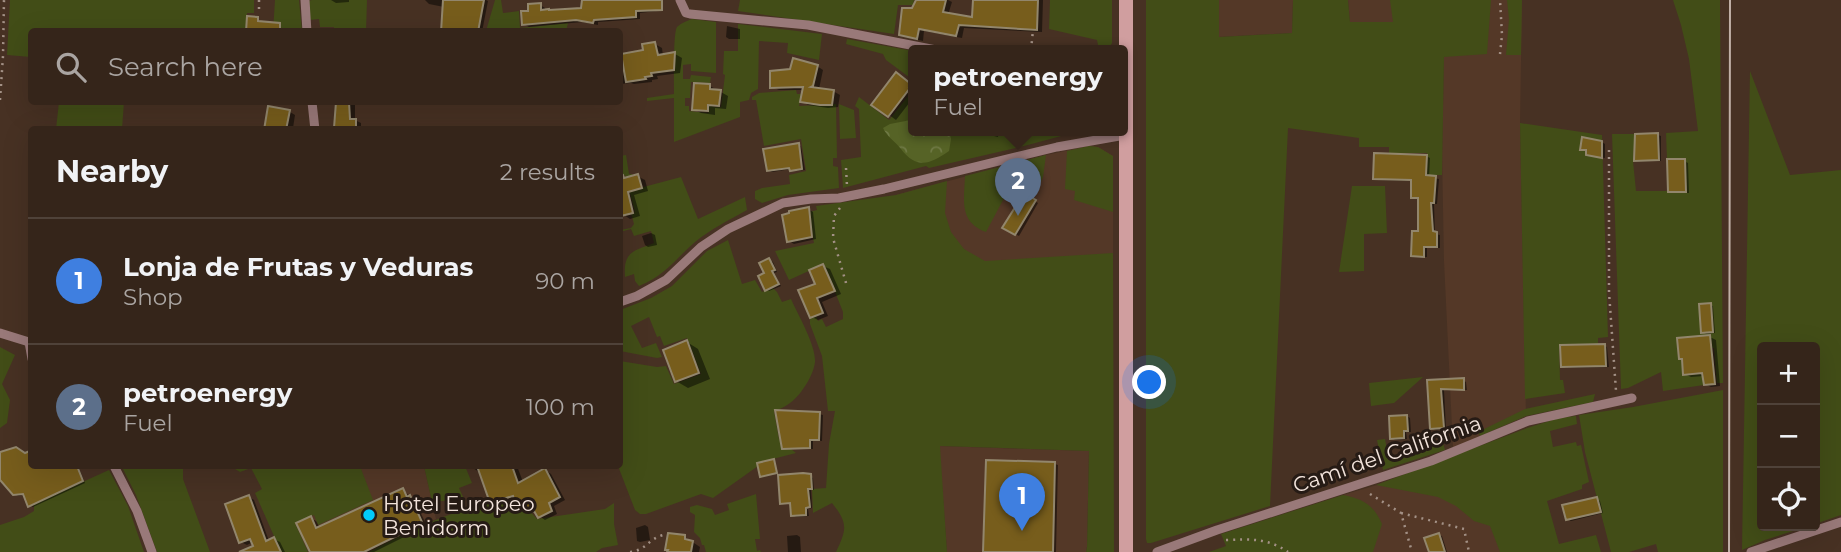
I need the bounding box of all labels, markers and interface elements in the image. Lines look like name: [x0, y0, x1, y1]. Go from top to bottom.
search box: [28, 28, 623, 105]
popup: [908, 45, 1128, 136]
icon: search: [52, 48, 90, 86]
text: Search here: [108, 51, 263, 83]
text: petroenergy: [933, 61, 1103, 93]
text: Fuel: [933, 93, 983, 121]
text: Nearby: [56, 153, 168, 190]
text: 2 results: [500, 158, 595, 186]
pin: 2: [995, 158, 1041, 216]
text: Lonja de Frutas y Veduras: [123, 251, 473, 283]
text: 1: [74, 267, 84, 295]
text: 90 m: [535, 267, 595, 295]
text: Shop: [123, 283, 183, 311]
map controls: [1757, 342, 1820, 531]
button: +: [1757, 342, 1820, 405]
your location: [1132, 365, 1166, 399]
text: petroenergy: [123, 377, 292, 409]
text: 2: [72, 393, 86, 421]
text: 100 m: [526, 393, 595, 421]
button: −: [1757, 405, 1820, 468]
text: Fuel: [123, 409, 173, 437]
street label: Camí del California: [1289, 410, 1485, 498]
button: locate: [1757, 468, 1820, 531]
pin: 1: [999, 473, 1045, 531]
place label: Hotel Europeo Benidorm: [383, 491, 535, 540]
marker: Hotel Europeo Benidorm: [361, 507, 377, 523]

